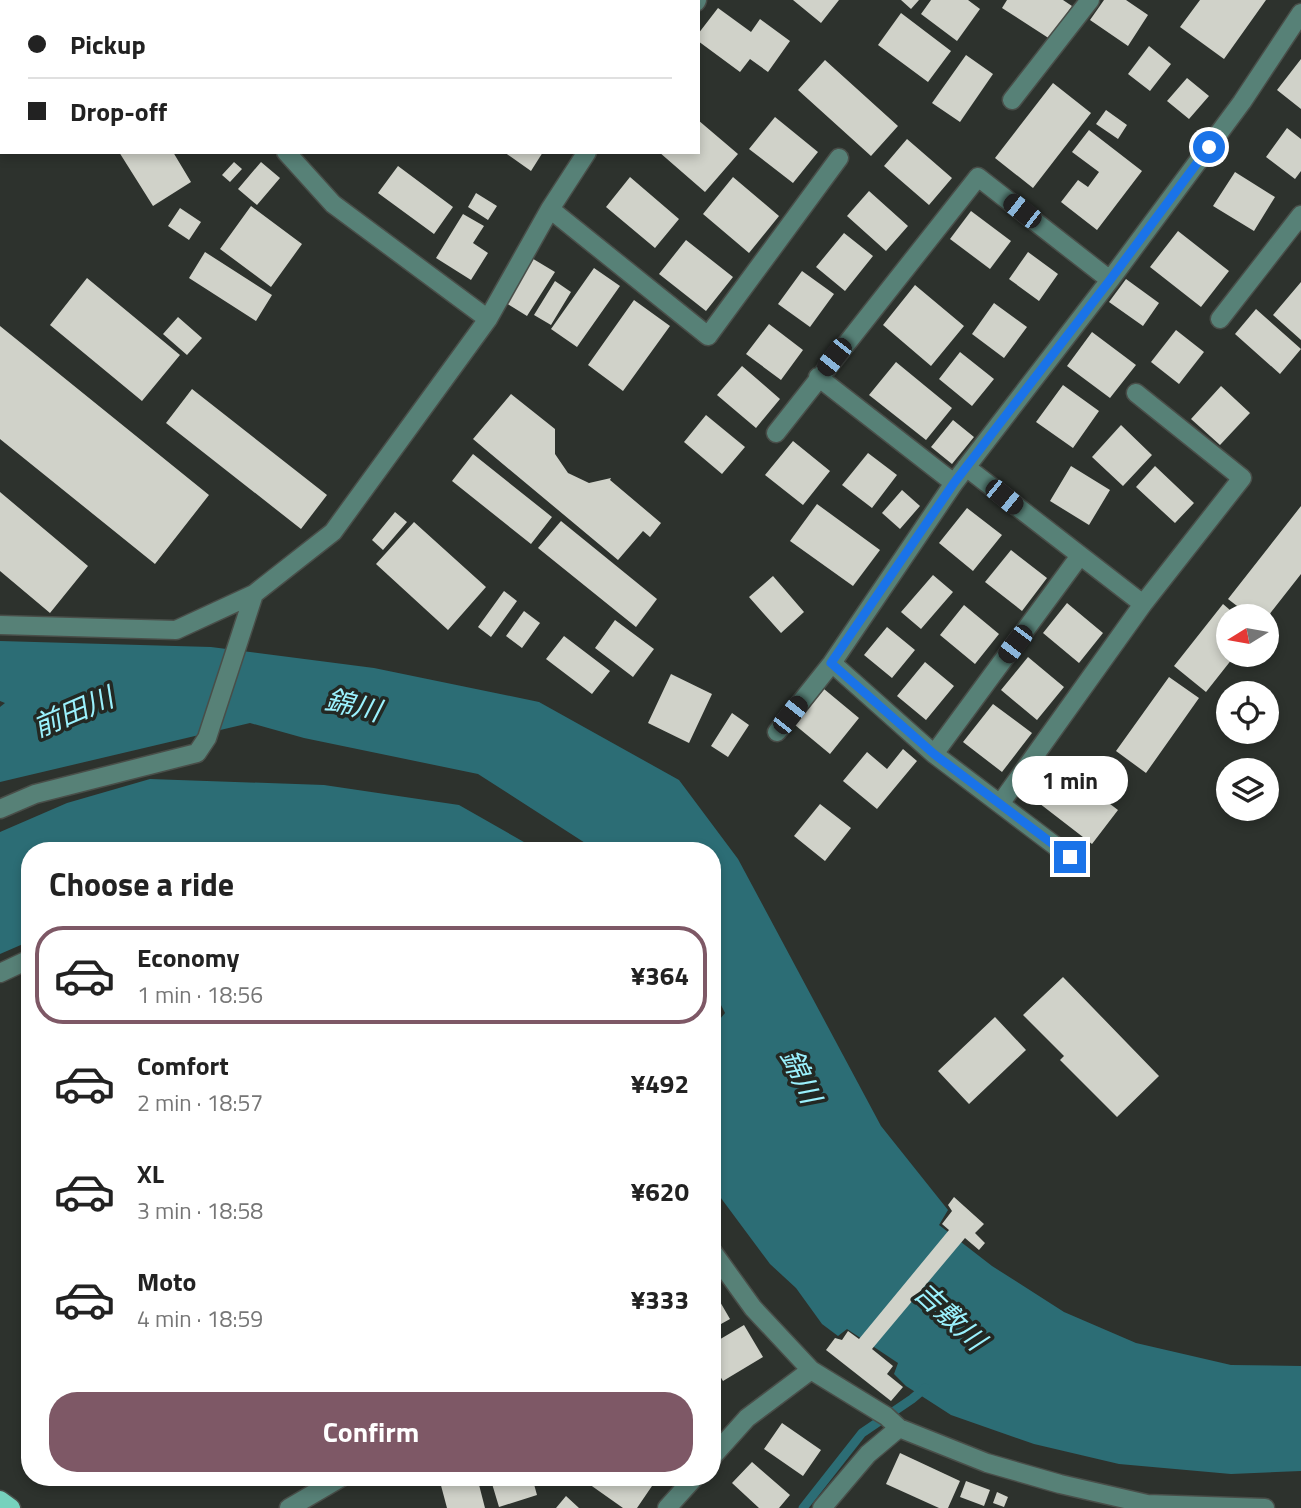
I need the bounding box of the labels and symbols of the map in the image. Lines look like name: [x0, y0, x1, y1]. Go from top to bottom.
route start: [1193, 131, 1225, 163]
car: [999, 190, 1046, 232]
car: [813, 334, 856, 380]
car: [982, 476, 1027, 518]
north arrow: [1216, 604, 1279, 667]
car: [994, 621, 1037, 667]
water label: 前田川: [26, 674, 123, 748]
water label: 錦川: [321, 677, 388, 732]
car: [769, 692, 812, 738]
callout: 1 min: [1012, 756, 1128, 804]
route end: [1054, 841, 1086, 873]
water label: 錦川: [770, 1041, 834, 1113]
water label: 吉敷川: [905, 1271, 998, 1362]

